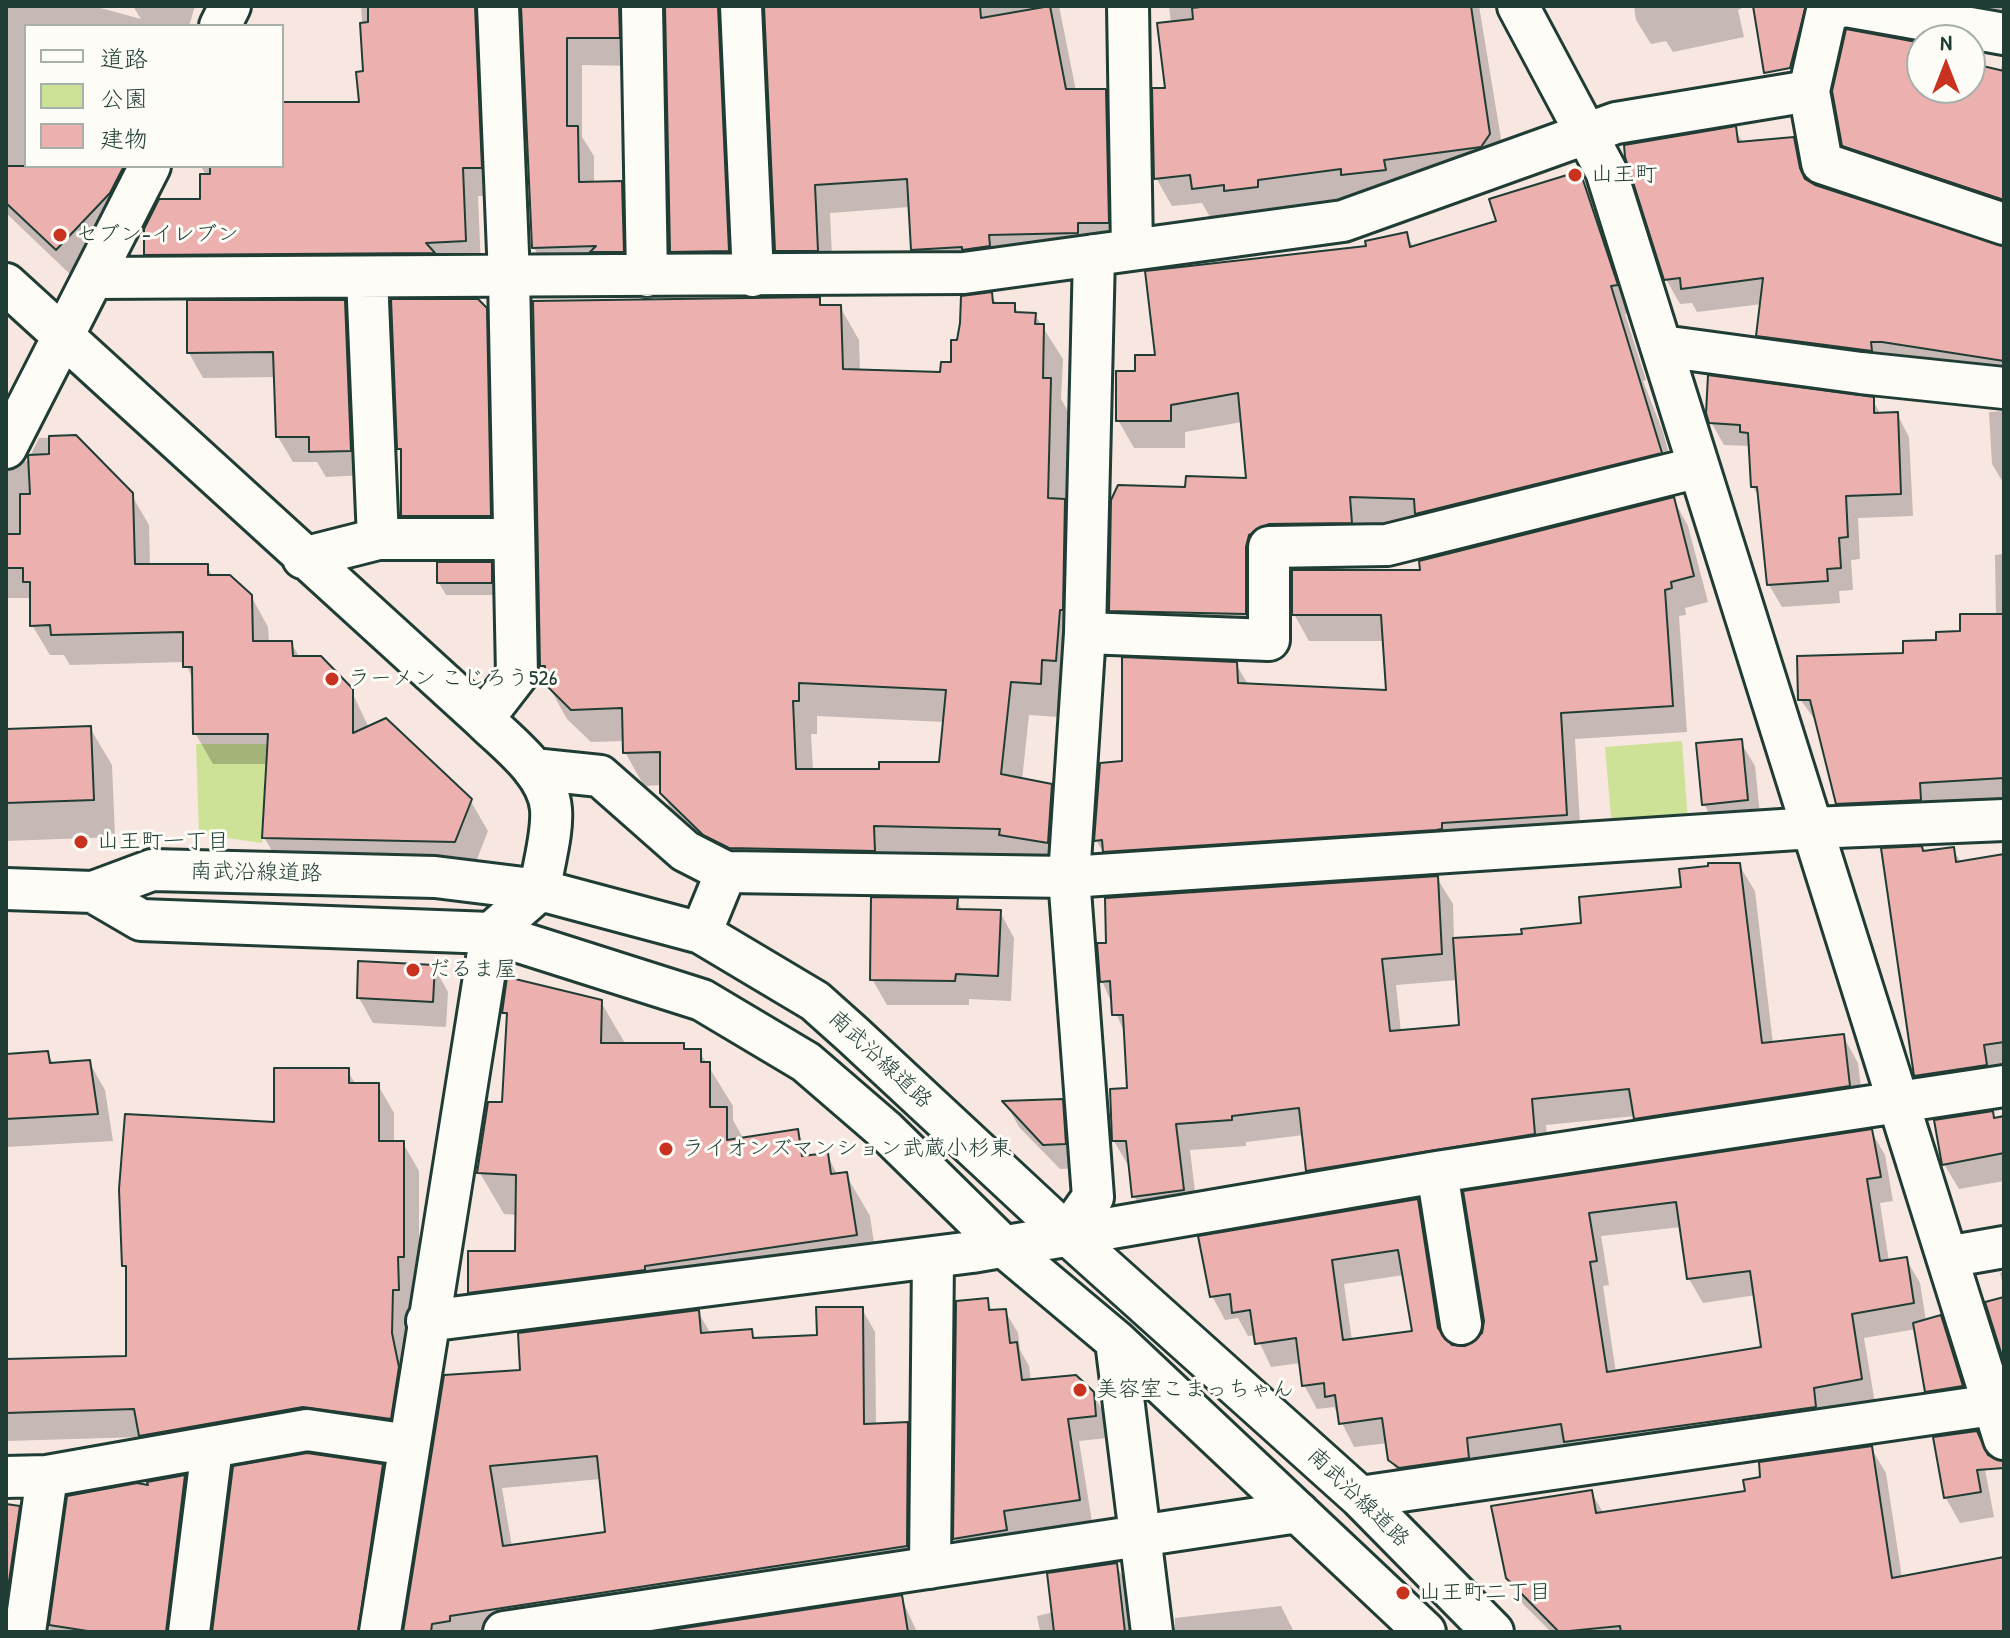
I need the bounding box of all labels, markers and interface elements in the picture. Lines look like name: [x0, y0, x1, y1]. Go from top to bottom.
legend: [24, 24, 284, 168]
north arrow: [1906, 24, 1986, 104]
text: N: [1940, 27, 1952, 57]
text: 道路: [100, 42, 148, 74]
text: 公園: [100, 82, 148, 114]
text: 建物: [100, 122, 148, 154]
place label: 山王町: [1591, 162, 1657, 188]
marker: 山王町: [1566, 166, 1584, 184]
place label: セブン-イレブン: [76, 222, 239, 248]
marker: セブン-イレブン: [51, 226, 69, 244]
place label: ラーメン こじろう526: [348, 666, 557, 692]
marker: ラーメン こじろう526: [323, 670, 341, 688]
place label: 山王町一丁目: [97, 829, 229, 855]
marker: 山王町一丁目: [72, 833, 90, 851]
street label: 南武沿線道路: [190, 859, 322, 887]
place label: だるま屋: [429, 957, 517, 983]
marker: だるま屋: [404, 961, 422, 979]
street label: 南武沿線道路: [823, 1005, 937, 1115]
place label: ライオンズマンション武蔵小杉東: [682, 1136, 1012, 1162]
marker: ライオンズマンション武蔵小杉東: [657, 1140, 675, 1158]
place label: 美容室こまっちゃん: [1096, 1377, 1294, 1403]
marker: 美容室こまっちゃん: [1071, 1381, 1089, 1399]
street label: 南武沿線道路: [1301, 1443, 1415, 1553]
place label: 山王町二丁目: [1419, 1580, 1551, 1606]
marker: 山王町二丁目: [1394, 1584, 1412, 1602]

